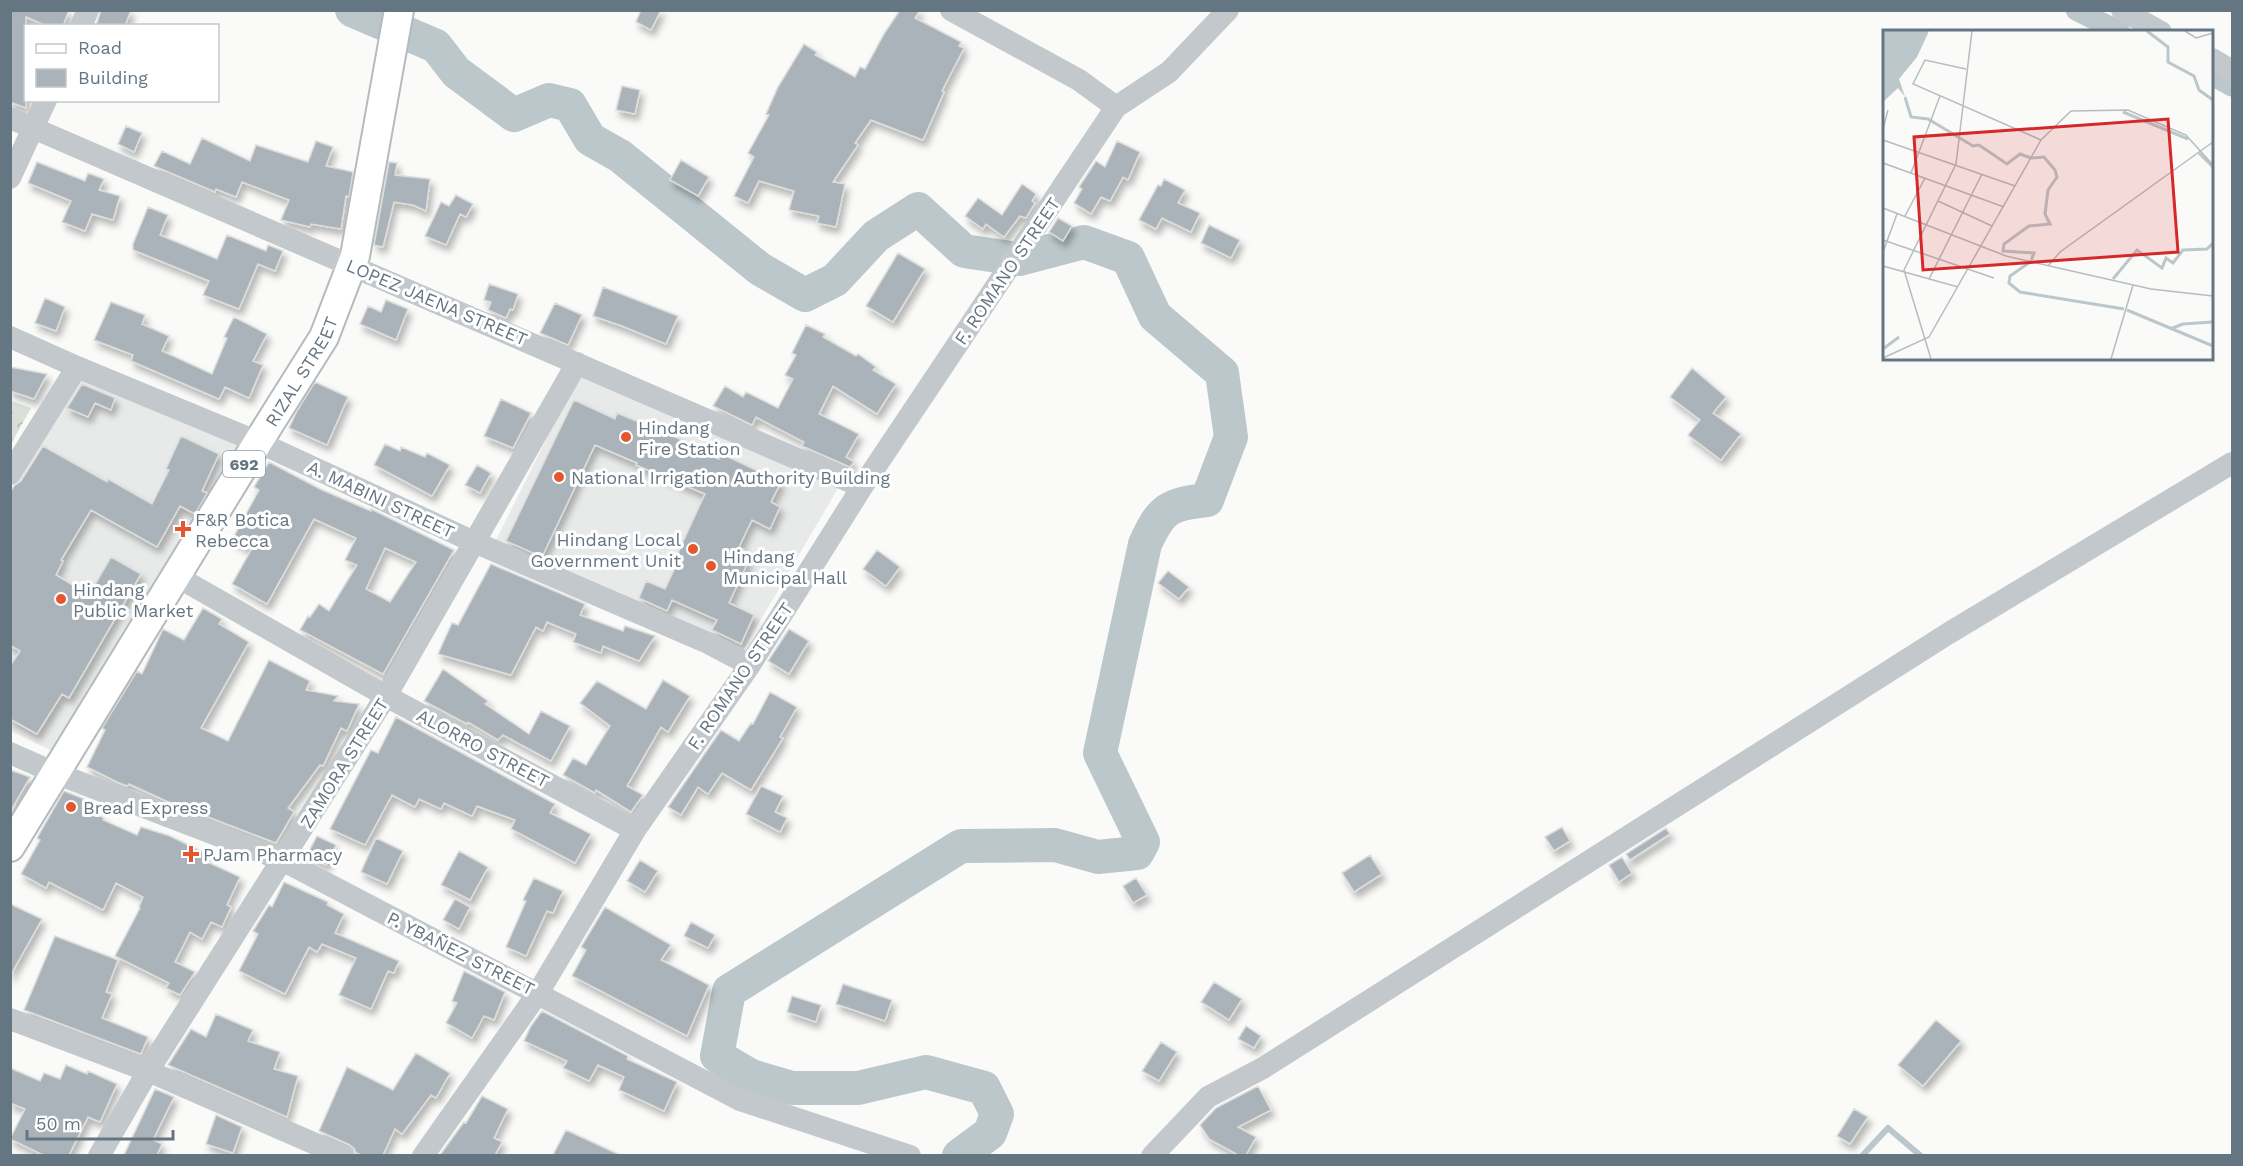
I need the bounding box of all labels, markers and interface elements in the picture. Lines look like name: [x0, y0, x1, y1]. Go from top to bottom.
legend: [24, 24, 219, 102]
inset map: [1883, 30, 2213, 360]
text: Road: [78, 37, 122, 58]
text: Building: [78, 67, 148, 88]
street label: F. ROMANO STREET: [950, 193, 1064, 349]
street label: LOPEZ JAENA STREET: [343, 254, 531, 350]
street label: RIZAL STREET: [260, 313, 342, 430]
place label: Hindang Fire Station: [638, 417, 741, 459]
marker: Hindang Fire Station: [619, 430, 633, 444]
road number: 692: [223, 451, 265, 477]
street label: A. MABINI STREET: [304, 456, 458, 542]
place label: National Irrigation Authority Building: [571, 467, 891, 488]
marker: National Irrigation Authority Building: [552, 470, 566, 484]
place label: F&R Botica Rebecca: [195, 509, 290, 551]
marker: F&R Botica Rebecca: [176, 522, 190, 536]
place label: Hindang Local Government Unit: [531, 529, 681, 571]
marker: Hindang Local Government Unit: [686, 542, 700, 556]
place label: Hindang Municipal Hall: [723, 546, 847, 588]
marker: Hindang Municipal Hall: [704, 559, 718, 573]
place label: Hindang Public Market: [73, 579, 194, 621]
marker: Hindang Public Market: [54, 592, 68, 606]
street label: F. ROMANO STREET: [683, 598, 797, 754]
street label: ZAMORA STREET: [296, 694, 392, 832]
street label: ALORRO STREET: [413, 704, 553, 792]
place label: Bread Express: [83, 797, 209, 818]
marker: Bread Express: [64, 800, 78, 814]
place label: PJam Pharmacy: [203, 844, 343, 865]
marker: PJam Pharmacy: [184, 847, 198, 861]
street label: P. YBAÑEZ STREET: [384, 907, 538, 999]
scale bar: [27, 1103, 172, 1141]
text: 50 m: [36, 1113, 81, 1134]

